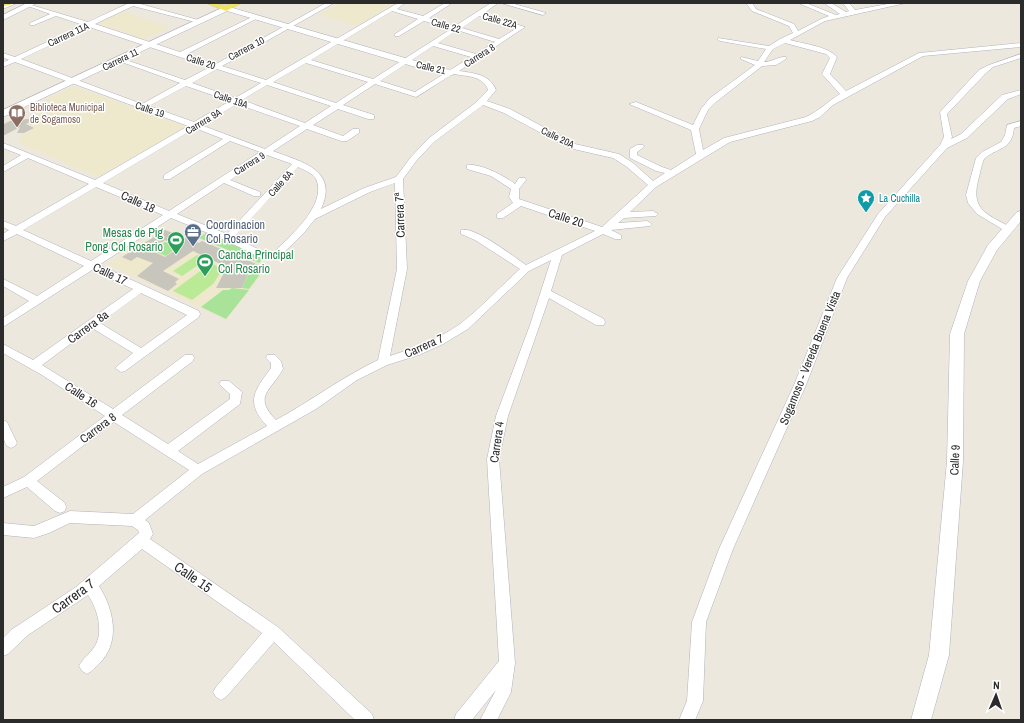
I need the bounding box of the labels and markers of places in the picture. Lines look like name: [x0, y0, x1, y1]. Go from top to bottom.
place label: Biblioteca Municipal de Sogamoso: [30, 101, 104, 126]
library icon: Biblioteca Municipal de Sogamoso: [7, 103, 27, 128]
place icon: La Cuchilla: [856, 188, 876, 213]
place label: La Cuchilla: [879, 192, 920, 205]
place label: Coordinacion Col Rosario: [206, 217, 265, 247]
office icon: Coordinacion Col Rosario: [183, 222, 203, 247]
place label: Mesas de Pig Pong Col Rosario: [85, 225, 164, 255]
sports icon: Mesas de Pig Pong Col Rosario: [166, 230, 186, 255]
place label: Cancha Principal Col Rosario: [218, 247, 293, 277]
sports icon: Cancha Principal Col Rosario: [195, 252, 215, 277]

